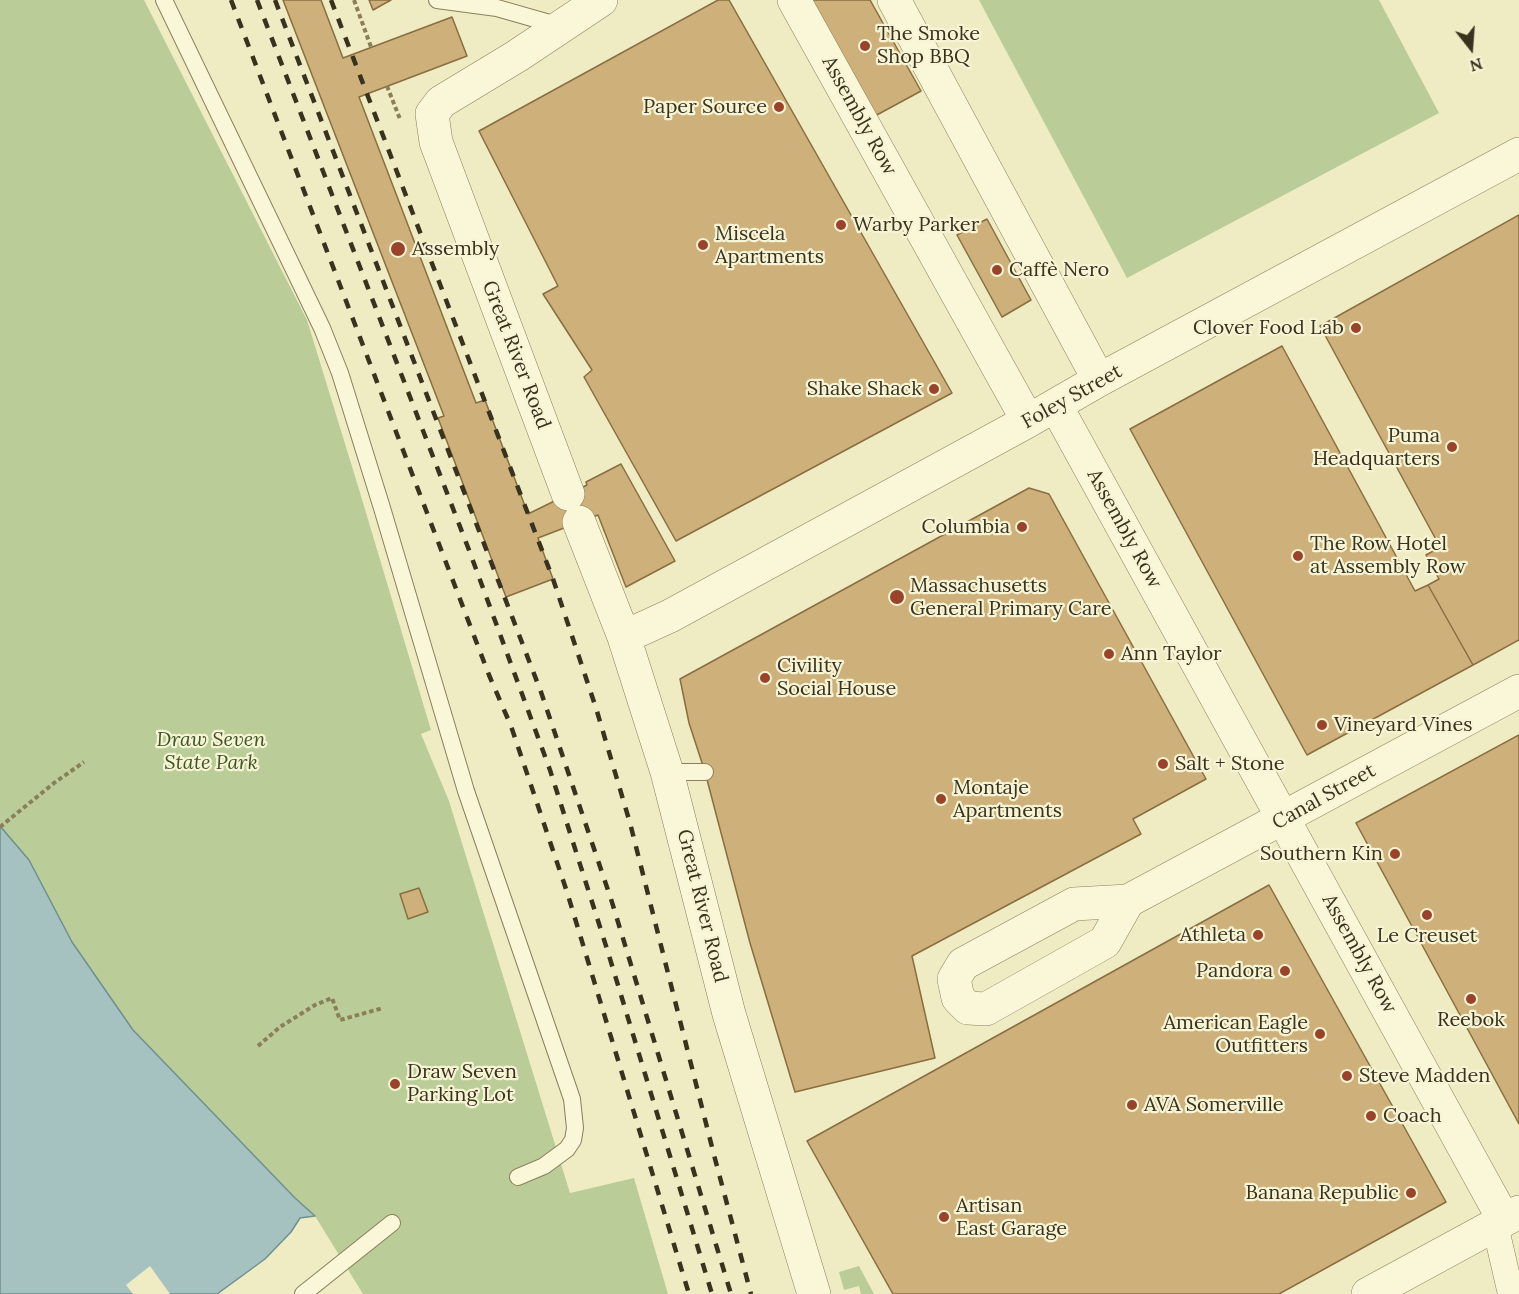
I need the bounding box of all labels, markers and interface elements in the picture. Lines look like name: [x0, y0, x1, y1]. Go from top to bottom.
north arrow: [1441, 18, 1501, 78]
place label: The Smoke Shop BBQ: [877, 22, 980, 69]
marker: The Smoke Shop BBQ: [858, 39, 872, 53]
street label: Assembly Row: [816, 52, 902, 180]
text: N: [1467, 54, 1485, 77]
place label: Paper Source: [643, 95, 767, 119]
marker: Paper Source: [772, 100, 786, 114]
place label: Warby Parker: [853, 213, 979, 237]
marker: Warby Parker: [834, 218, 848, 232]
place label: Miscela Apartments: [715, 222, 824, 269]
place label: Assembly: [412, 237, 499, 261]
marker: Miscela Apartments: [696, 238, 710, 252]
marker: Assembly: [389, 240, 407, 258]
place label: Caffè Nero: [1009, 258, 1109, 282]
marker: Caffè Nero: [990, 263, 1004, 277]
street label: Great River Road: [477, 277, 555, 433]
place label: Clover Food Lab: [1193, 316, 1344, 340]
marker: Clover Food Lab: [1349, 321, 1363, 335]
street label: Foley Street: [1018, 360, 1126, 434]
place label: Shake Shack: [807, 377, 922, 401]
marker: Shake Shack: [927, 382, 941, 396]
place label: Puma Headquarters: [1313, 424, 1440, 471]
marker: Puma Headquarters: [1445, 440, 1459, 454]
street label: Assembly Row: [1081, 465, 1167, 593]
place label: Columbia: [921, 515, 1010, 539]
marker: Columbia: [1015, 520, 1029, 534]
place label: The Row Hotel at Assembly Row: [1310, 532, 1466, 579]
marker: The Row Hotel at Assembly Row: [1291, 549, 1305, 563]
place label: Massachusetts General Primary Care: [910, 574, 1112, 621]
marker: Massachusetts General Primary Care: [888, 588, 906, 606]
place label: Ann Taylor: [1121, 642, 1222, 666]
marker: Ann Taylor: [1102, 647, 1116, 661]
place label: Civility Social House: [777, 654, 896, 701]
marker: Civility Social House: [758, 671, 772, 685]
place label: Vineyard Vines: [1334, 713, 1472, 737]
marker: Vineyard Vines: [1315, 718, 1329, 732]
park label: Draw Seven State Park: [157, 728, 265, 775]
place label: Salt + Stone: [1175, 752, 1285, 776]
marker: Salt + Stone: [1156, 757, 1170, 771]
street label: Canal Street: [1268, 759, 1380, 835]
place label: Montaje Apartments: [953, 776, 1062, 823]
marker: Montaje Apartments: [934, 792, 948, 806]
street label: Great River Road: [671, 827, 733, 985]
place label: Southern Kin: [1260, 842, 1383, 866]
marker: Southern Kin: [1388, 847, 1402, 861]
street label: Assembly Row: [1316, 890, 1402, 1018]
marker: Le Creuset: [1420, 908, 1434, 922]
place label: Athleta: [1180, 923, 1246, 947]
place label: Le Creuset: [1377, 924, 1477, 948]
marker: Athleta: [1251, 928, 1265, 942]
place label: Pandora: [1196, 959, 1273, 983]
marker: Pandora: [1278, 964, 1292, 978]
marker: Reebok: [1464, 992, 1478, 1006]
place label: Reebok: [1437, 1008, 1505, 1032]
place label: American Eagle Outfitters: [1164, 1011, 1308, 1058]
marker: American Eagle Outfitters: [1313, 1027, 1327, 1041]
place label: Draw Seven Parking Lot: [407, 1060, 517, 1107]
place label: Steve Madden: [1359, 1064, 1490, 1088]
marker: Steve Madden: [1340, 1069, 1354, 1083]
marker: Draw Seven Parking Lot: [388, 1077, 402, 1091]
place label: AVA Somerville: [1144, 1093, 1284, 1117]
marker: AVA Somerville: [1125, 1098, 1139, 1112]
place label: Coach: [1383, 1104, 1442, 1128]
marker: Coach: [1364, 1109, 1378, 1123]
place label: Banana Republic: [1246, 1181, 1399, 1205]
marker: Banana Republic: [1404, 1186, 1418, 1200]
place label: Artisan East Garage: [956, 1194, 1067, 1241]
marker: Artisan East Garage: [937, 1210, 951, 1224]

